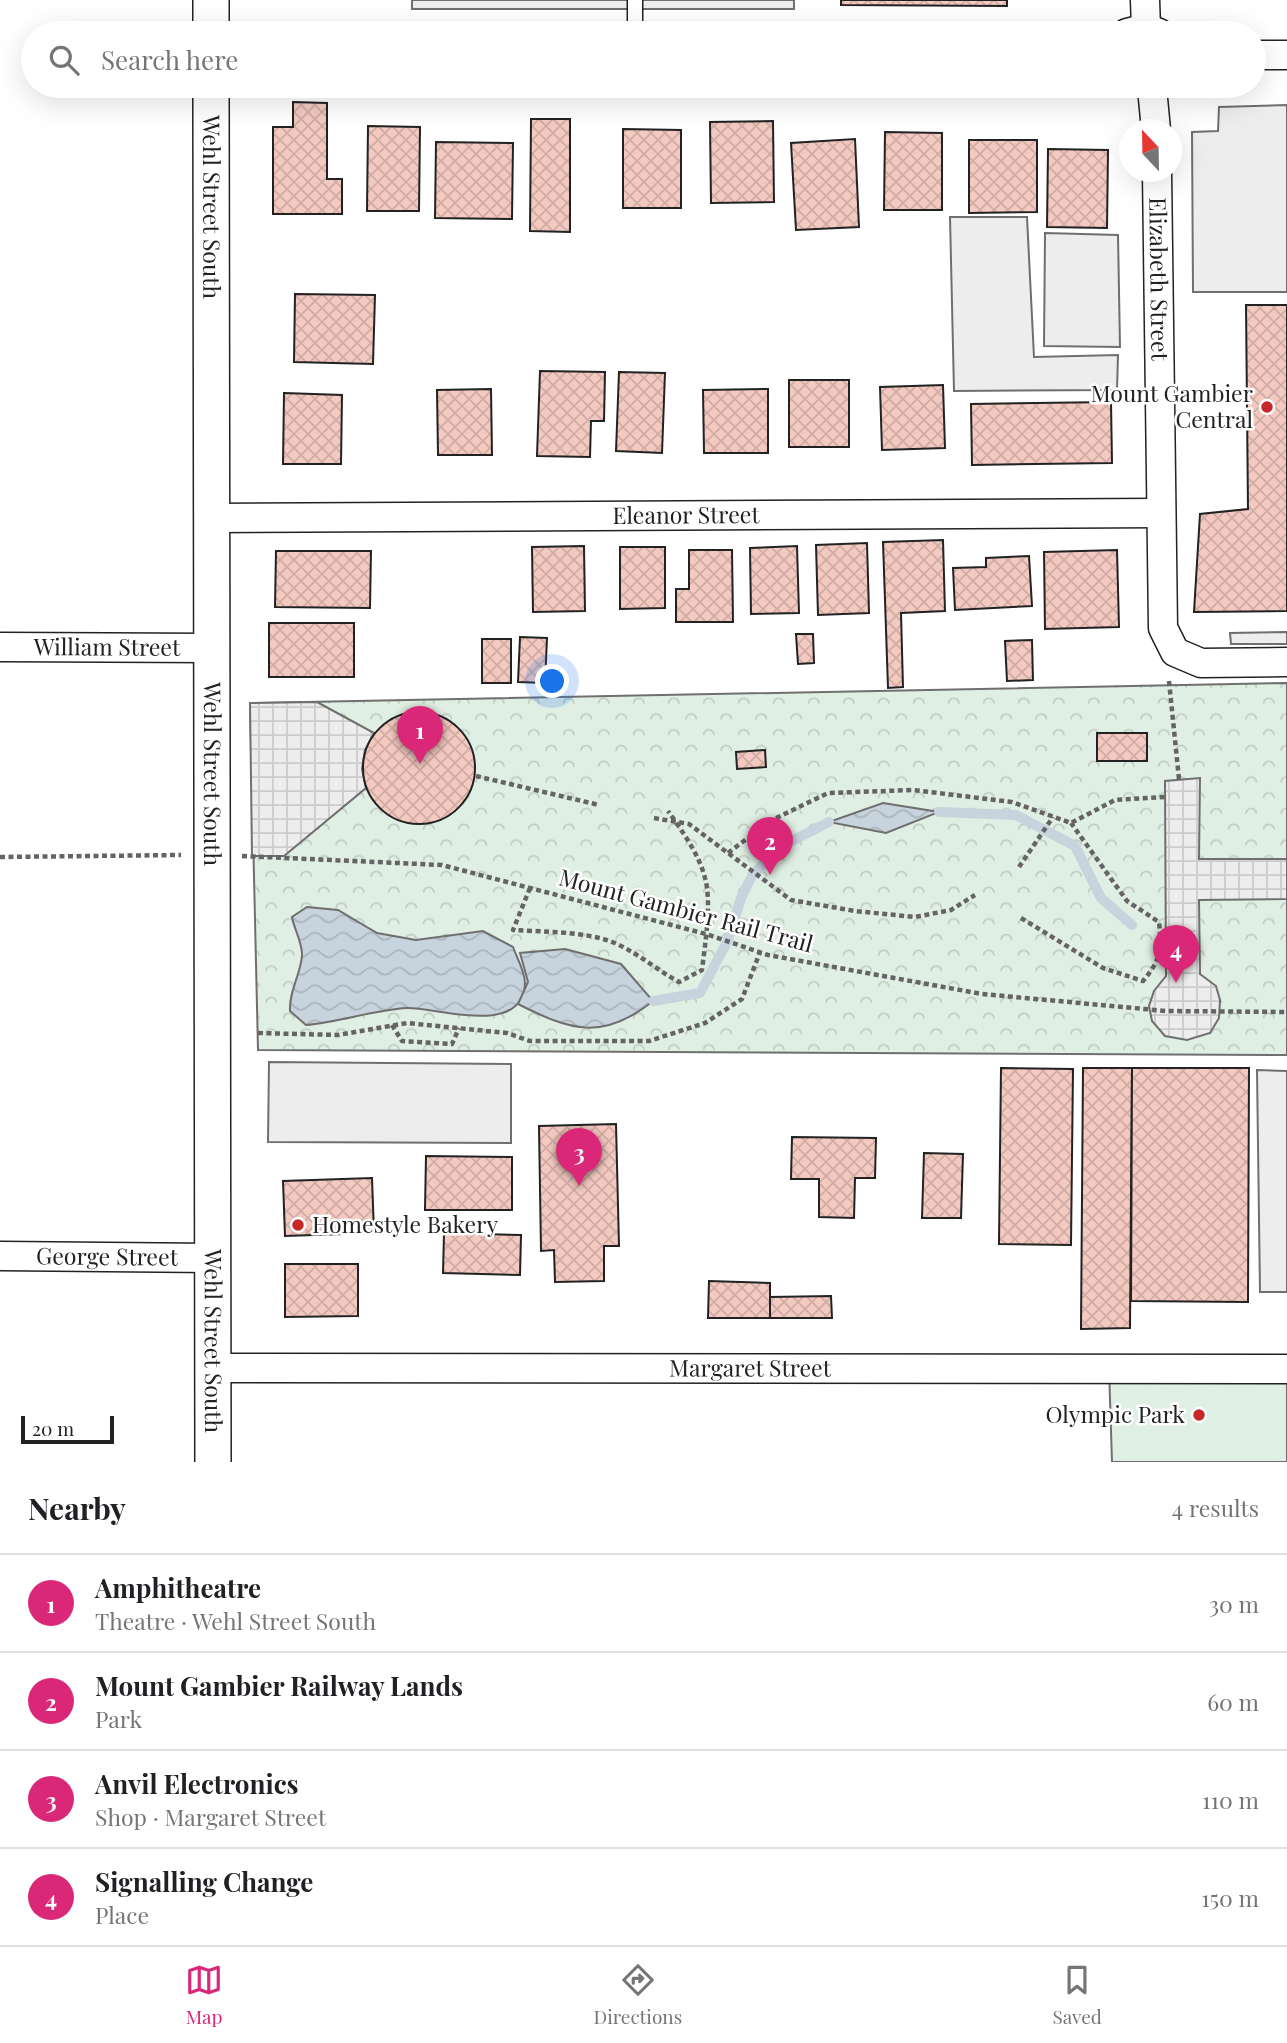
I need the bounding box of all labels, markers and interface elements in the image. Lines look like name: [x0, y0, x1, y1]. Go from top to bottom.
search box: [21, 21, 1266, 98]
icon: search: [45, 41, 83, 79]
text: Search here: [101, 42, 238, 77]
street label: Wehl Street South: [197, 114, 228, 299]
north arrow: [1119, 119, 1182, 182]
street label: Elizabeth Street: [1143, 197, 1176, 362]
place label: Mount Gambier Central: [1091, 377, 1253, 434]
marker: Mount Gambier Central: [1259, 399, 1275, 415]
street label: Eleanor Street: [612, 498, 760, 530]
street label: William Street: [33, 630, 181, 662]
your location: [535, 664, 569, 698]
street label: Wehl Street South: [198, 681, 229, 866]
pin: 1: [397, 706, 443, 764]
pin: 2: [747, 817, 793, 875]
street label: Mount Gambier Rail Trail: [556, 861, 817, 958]
pin: 4: [1153, 925, 1199, 983]
pin: 3: [556, 1128, 602, 1186]
place label: Homestyle Bakery: [312, 1208, 498, 1239]
marker: Homestyle Bakery: [290, 1217, 306, 1233]
street label: George Street: [36, 1239, 179, 1272]
street label: Wehl Street South: [199, 1248, 230, 1433]
street label: Margaret Street: [669, 1351, 832, 1383]
place label: Olympic Park: [1045, 1398, 1185, 1429]
marker: Olympic Park: [1191, 1407, 1207, 1423]
scale bar: [21, 1413, 114, 1445]
text: 20 m: [32, 1415, 74, 1441]
text: Nearby: [28, 1488, 126, 1528]
text: 4 results: [1172, 1492, 1259, 1523]
text: Amphitheatre: [95, 1570, 261, 1605]
text: 1: [47, 1588, 55, 1619]
text: 30 m: [1209, 1588, 1259, 1619]
text: Theatre · Wehl Street South: [95, 1605, 376, 1636]
text: Mount Gambier Railway Lands: [95, 1668, 463, 1703]
text: 2: [45, 1686, 57, 1717]
text: 60 m: [1207, 1686, 1259, 1717]
text: Park: [95, 1703, 142, 1734]
text: Anvil Electronics: [95, 1766, 299, 1801]
text: 3: [45, 1784, 57, 1815]
text: 110 m: [1202, 1784, 1259, 1815]
text: Shop · Margaret Street: [95, 1801, 326, 1832]
text: Signalling Change: [95, 1864, 313, 1899]
text: 4: [45, 1882, 57, 1913]
text: 150 m: [1201, 1882, 1259, 1913]
text: Place: [95, 1899, 149, 1930]
tab: Map: [185, 1961, 223, 2029]
tab: Directions: [593, 1961, 682, 2029]
tab: Saved: [1052, 1961, 1102, 2029]

